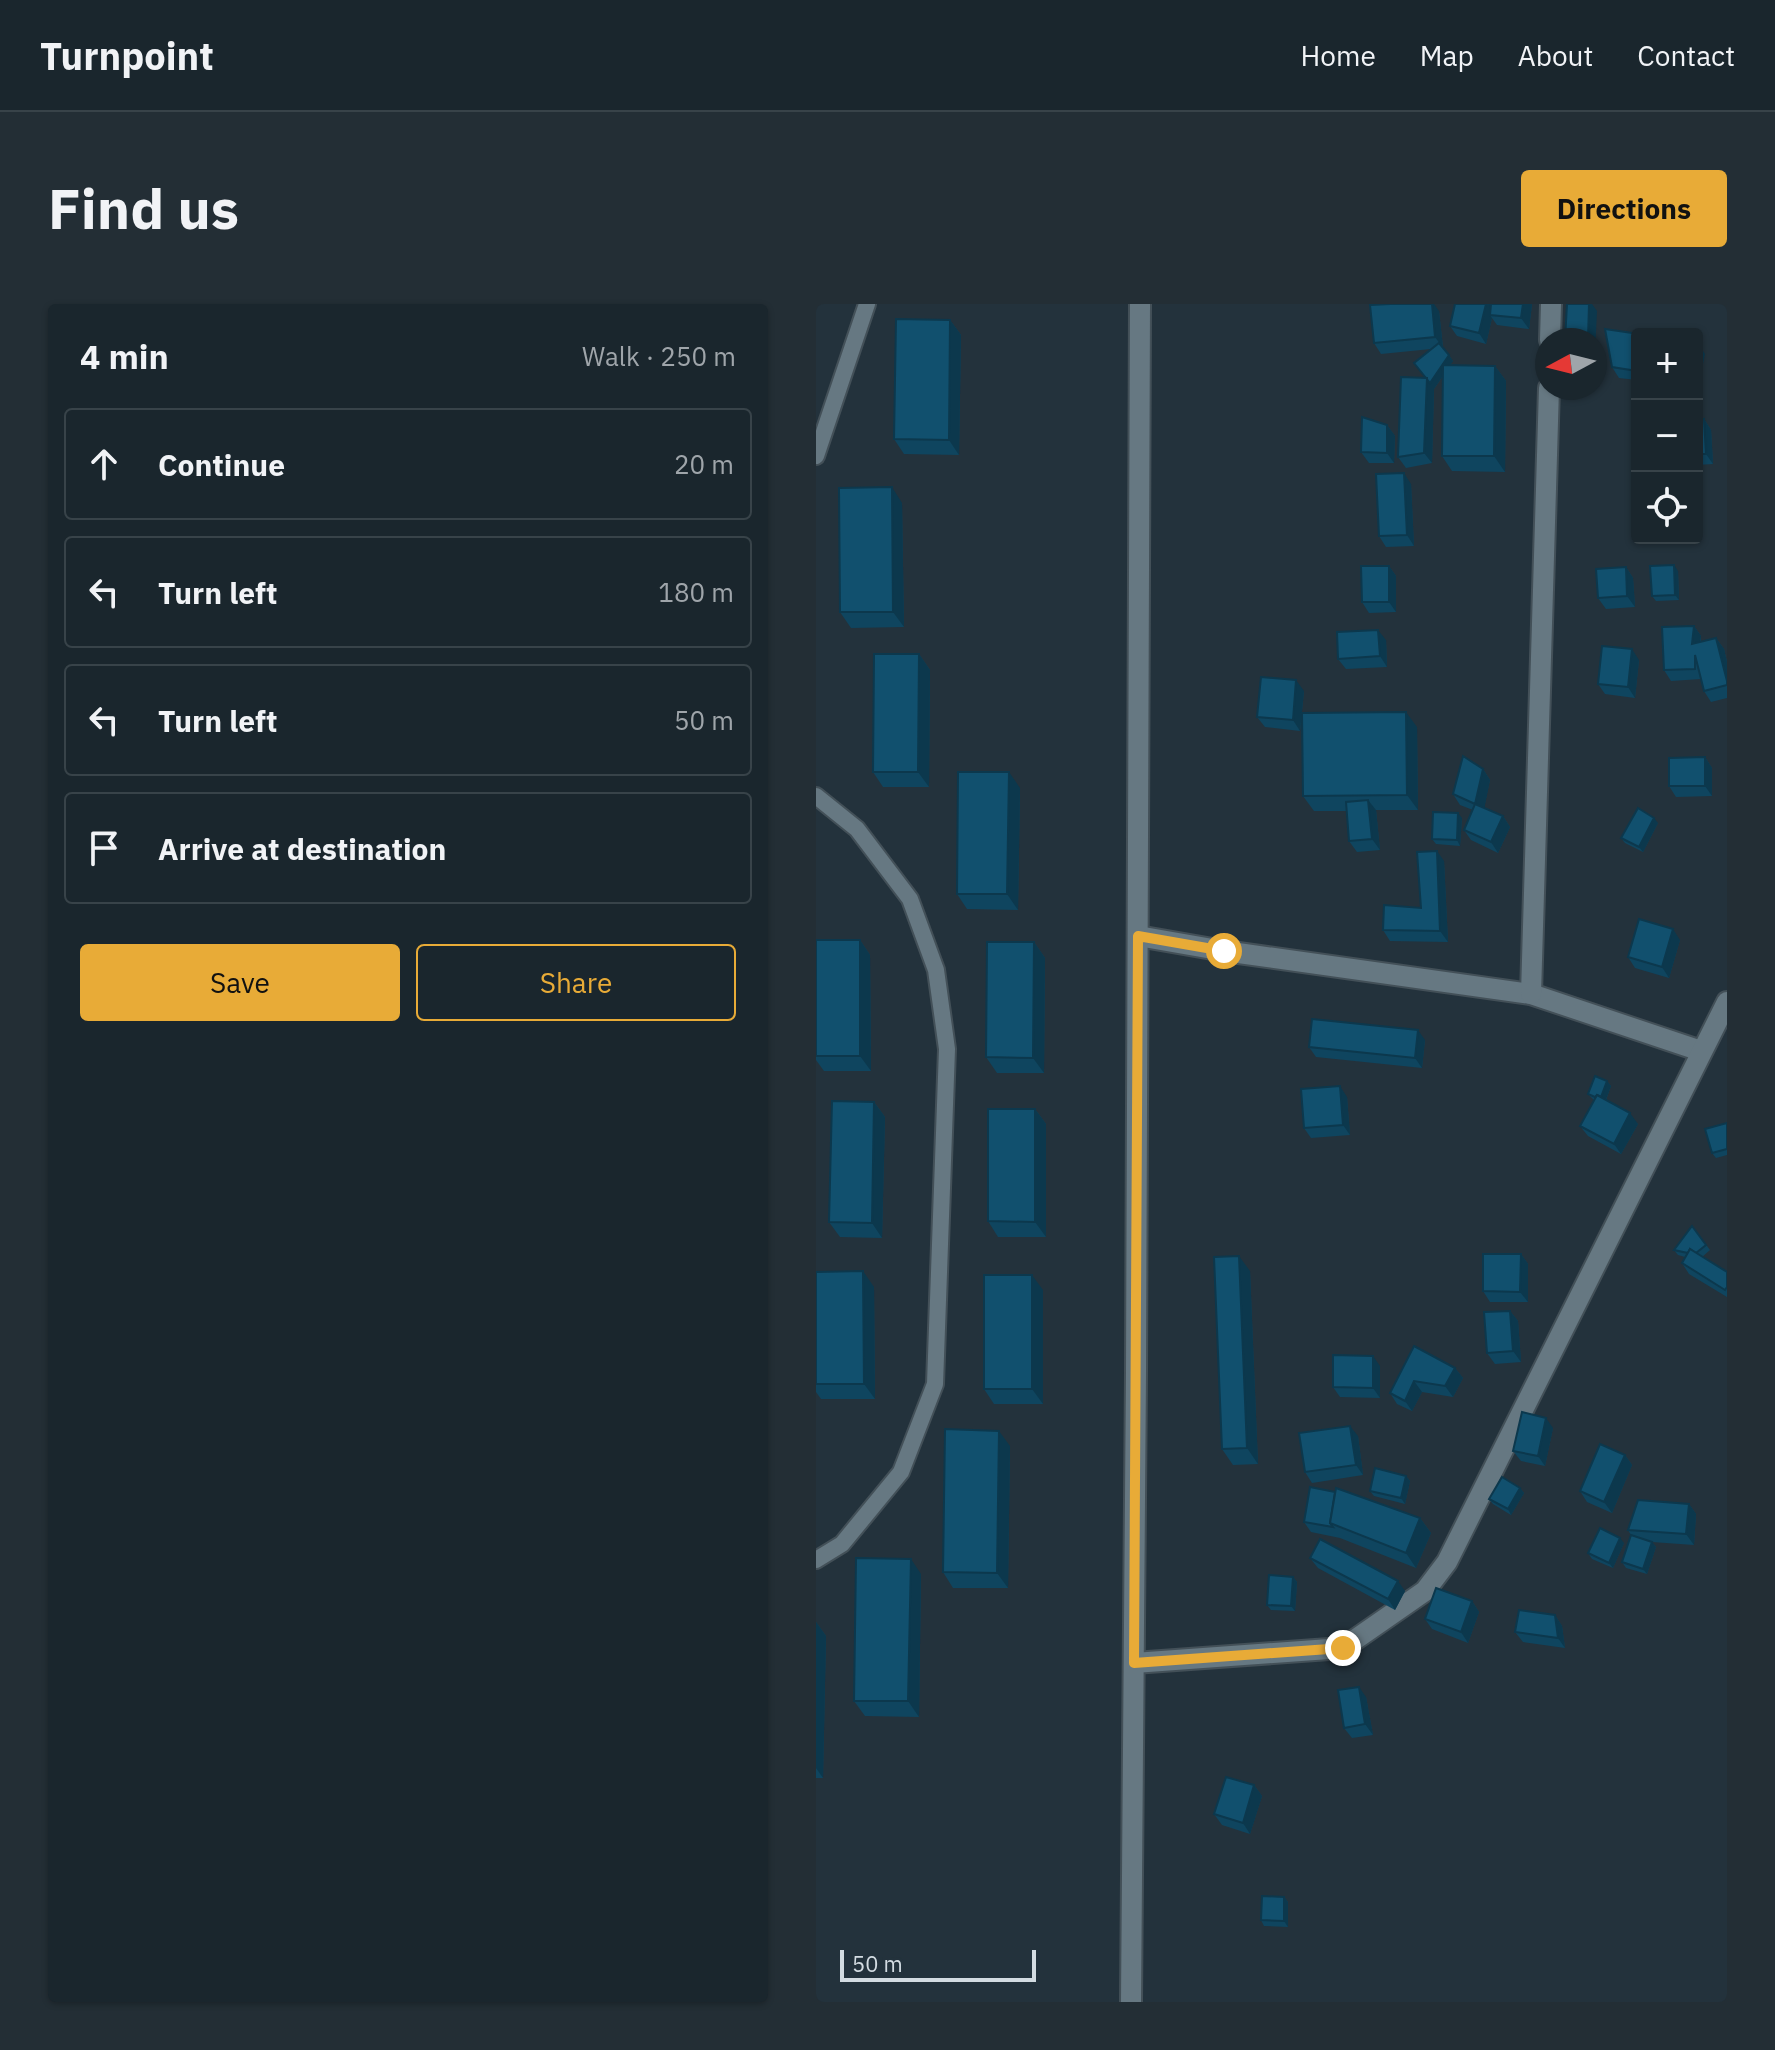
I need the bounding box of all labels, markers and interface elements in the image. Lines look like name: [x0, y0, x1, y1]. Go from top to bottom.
text: Turnpoint: [40, 31, 214, 80]
text: Home: [1300, 37, 1376, 74]
text: Map: [1420, 37, 1474, 74]
text: About: [1518, 37, 1593, 74]
text: Contact: [1637, 37, 1735, 74]
button: Directions: [1521, 170, 1727, 247]
text: Find us: [48, 172, 239, 244]
north arrow: [1535, 328, 1607, 400]
map controls: [1631, 328, 1703, 544]
button: +: [1631, 328, 1703, 400]
text: 4 min: [80, 334, 169, 378]
text: Walk · 250 m: [582, 339, 736, 373]
button: −: [1631, 400, 1703, 472]
icon: ahead: [82, 442, 126, 486]
text: Continue: [158, 445, 285, 484]
text: 20 m: [674, 447, 734, 481]
button: locate: [1631, 472, 1703, 544]
icon: left: [82, 570, 126, 614]
text: Turn left: [158, 573, 277, 612]
text: 180 m: [658, 575, 734, 609]
icon: left: [82, 698, 126, 742]
text: Turn left: [158, 701, 277, 740]
text: 50 m: [674, 703, 734, 737]
icon: arrive: [82, 826, 126, 870]
text: Arrive at destination: [158, 829, 446, 868]
route start: [1206, 933, 1242, 969]
button: Save: [80, 944, 400, 1021]
button: Share: [416, 944, 736, 1021]
route end: [1325, 1630, 1361, 1666]
scale bar: [840, 1946, 1036, 1982]
text: 50 m: [852, 1949, 903, 1978]

